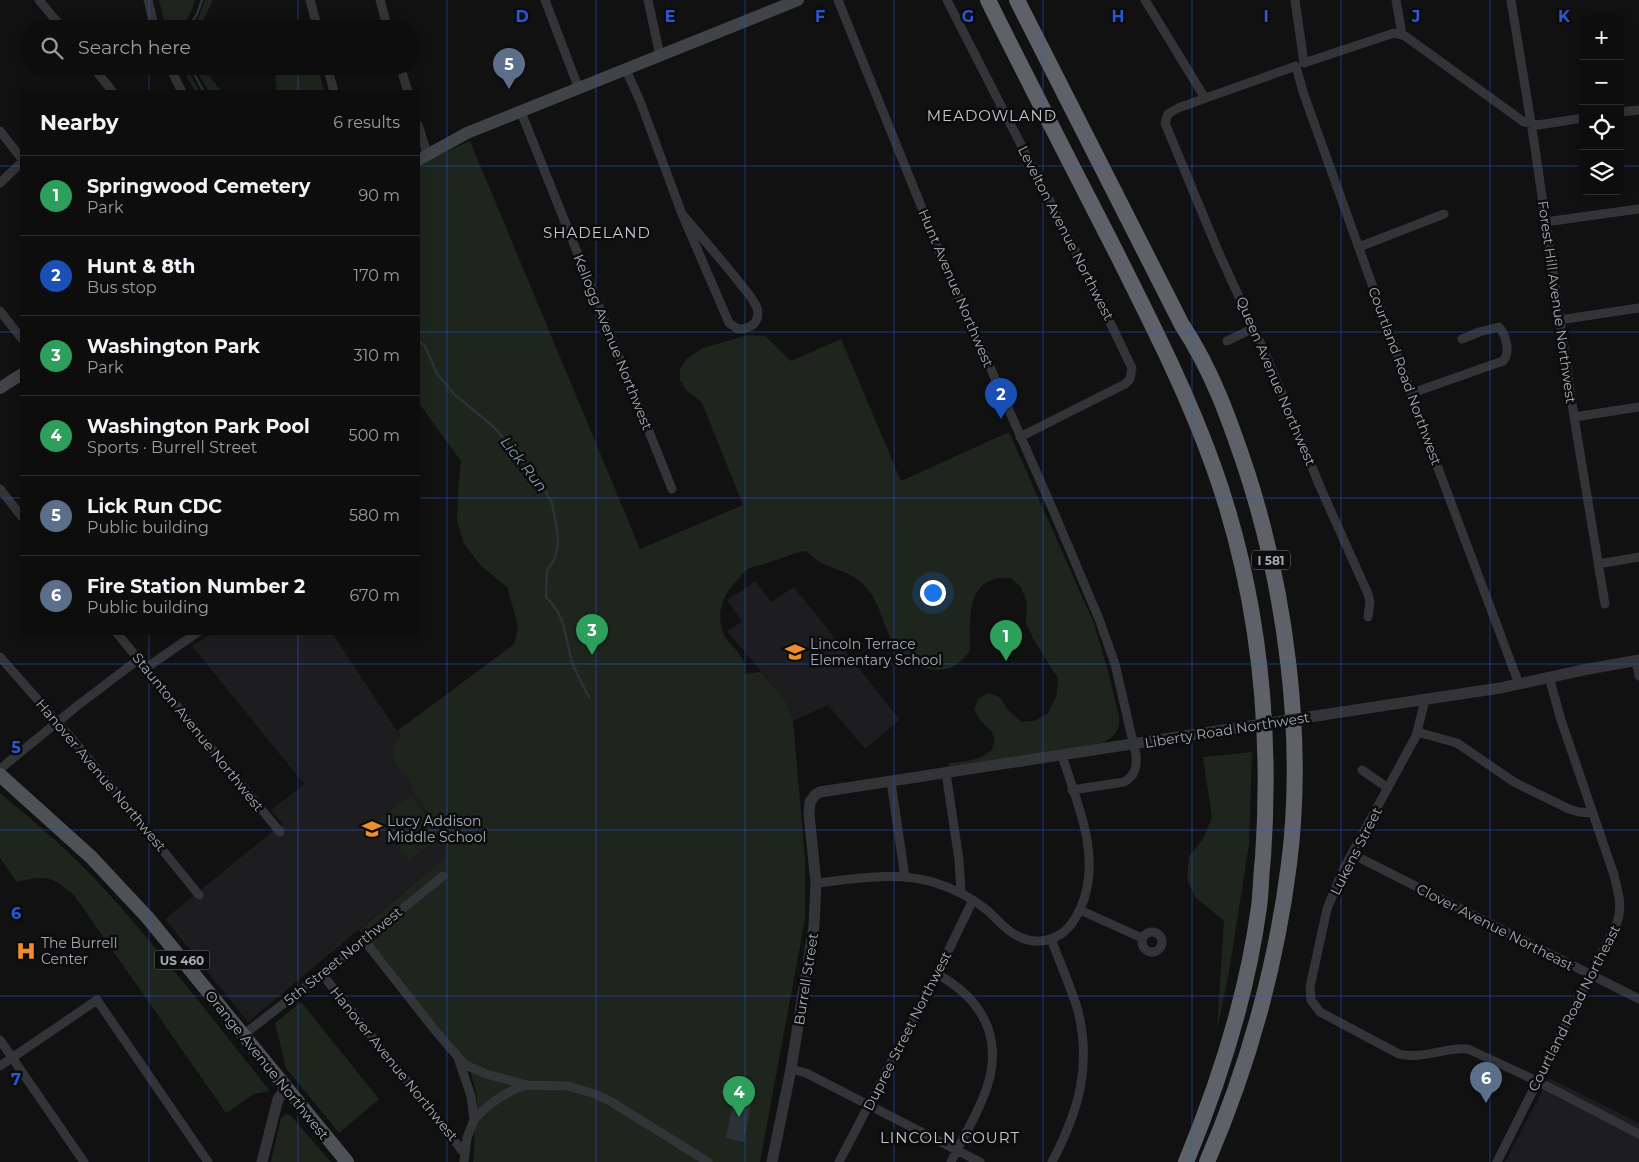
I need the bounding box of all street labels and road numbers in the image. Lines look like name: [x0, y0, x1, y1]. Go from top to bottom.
street label: Levelton Avenue Northwest: [1014, 143, 1118, 324]
street label: Forest Hill Avenue Northwest: [1534, 200, 1580, 405]
street label: Hunt Avenue Northwest: [914, 206, 998, 370]
street label: Kellogg Avenue Northwest: [569, 252, 657, 433]
street label: Courtland Road Northwest: [1364, 284, 1446, 468]
street label: Queen Avenue Northwest: [1232, 294, 1320, 468]
road number: I 581: [1252, 550, 1290, 570]
street label: Staunton Avenue Northwest: [128, 649, 268, 815]
street label: Hanover Avenue Northwest: [32, 695, 170, 855]
street label: Liberty Road Northwest: [1143, 708, 1311, 752]
street label: Lukens Street: [1326, 804, 1386, 898]
street label: Clover Avenue Northeast: [1413, 879, 1577, 975]
street label: 5th Street Northwest: [280, 903, 406, 1009]
street label: Courtland Road Northeast: [1524, 921, 1624, 1094]
street label: Burrell Street: [790, 931, 822, 1026]
street label: Dupree Street Northwest: [859, 948, 955, 1114]
road number: US 460: [154, 950, 210, 970]
street label: Hanover Avenue Northwest: [326, 983, 462, 1145]
street label: Orange Avenue Northwest: [201, 987, 333, 1143]

